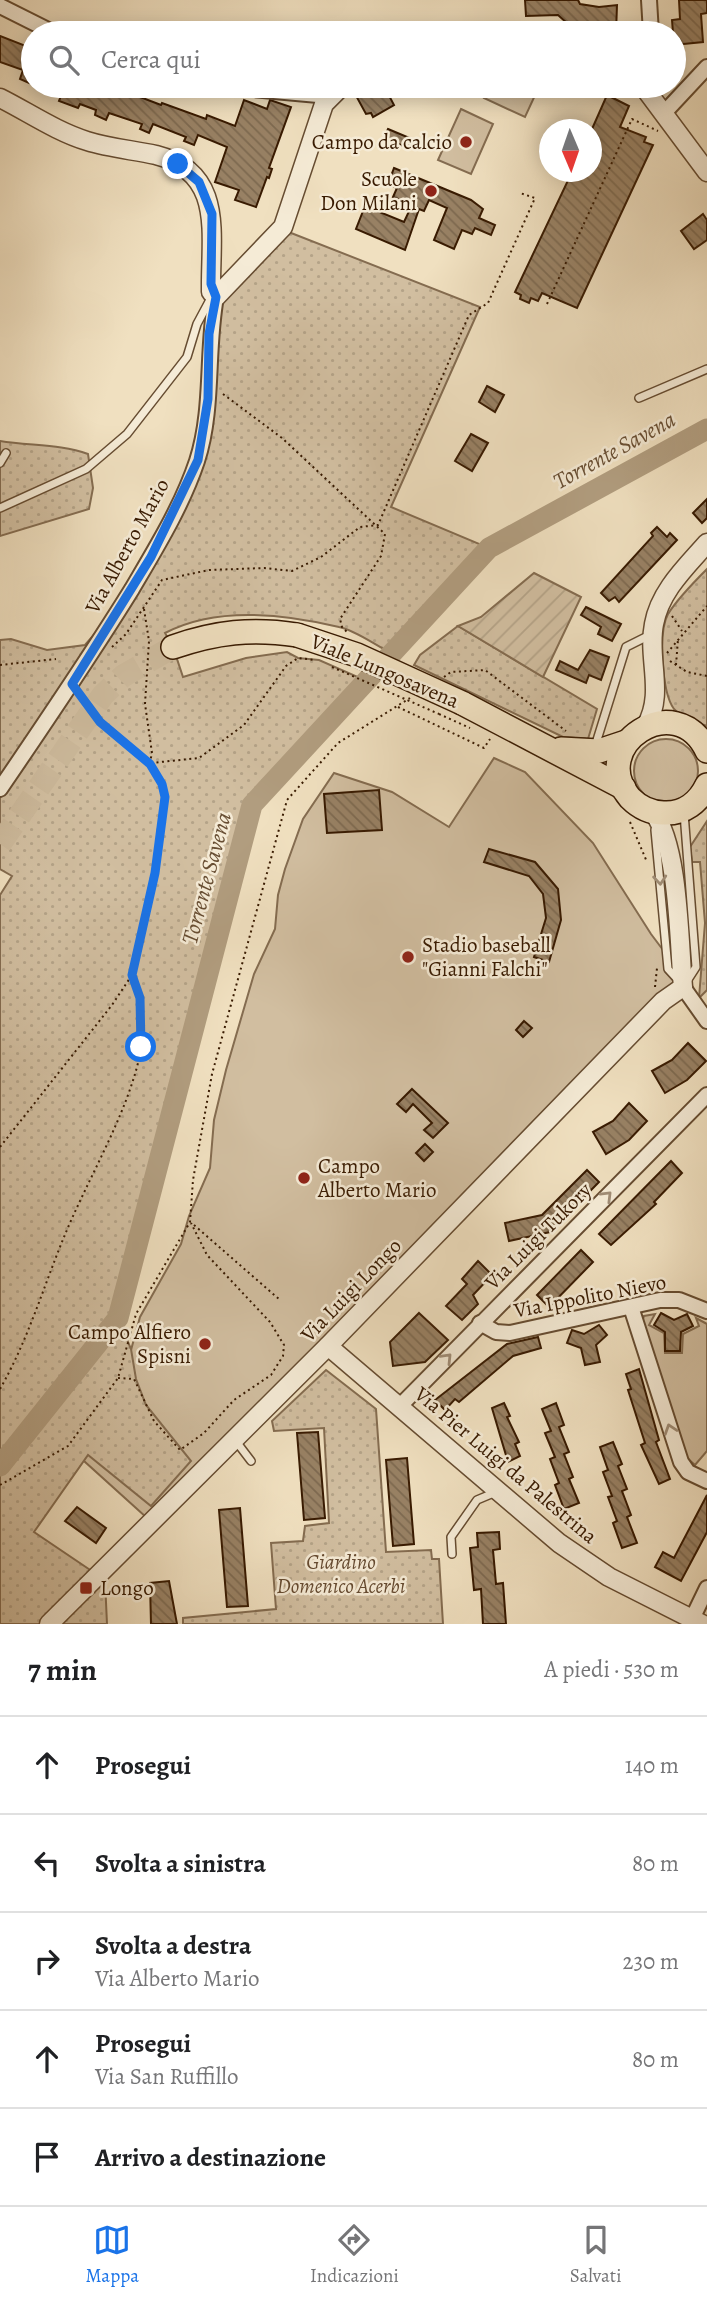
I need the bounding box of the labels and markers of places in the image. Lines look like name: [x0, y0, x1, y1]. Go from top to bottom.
place label: Campo da calcio: [312, 128, 452, 156]
marker: Campo da calcio: [458, 134, 474, 150]
place label: Scuole Don Milani: [320, 165, 417, 217]
marker: Scuole Don Milani: [423, 183, 439, 199]
place label: Stadio baseball "Gianni Falchi": [422, 931, 551, 983]
marker: Stadio baseball "Gianni Falchi": [400, 949, 416, 965]
place label: Campo Alberto Mario: [317, 1152, 436, 1204]
marker: Campo Alberto Mario: [296, 1170, 312, 1186]
place label: Campo Alfiero Spisni: [68, 1318, 191, 1370]
marker: Campo Alfiero Spisni: [197, 1336, 213, 1352]
place label: Longo: [100, 1574, 154, 1602]
marker: Longo: [78, 1580, 94, 1596]

